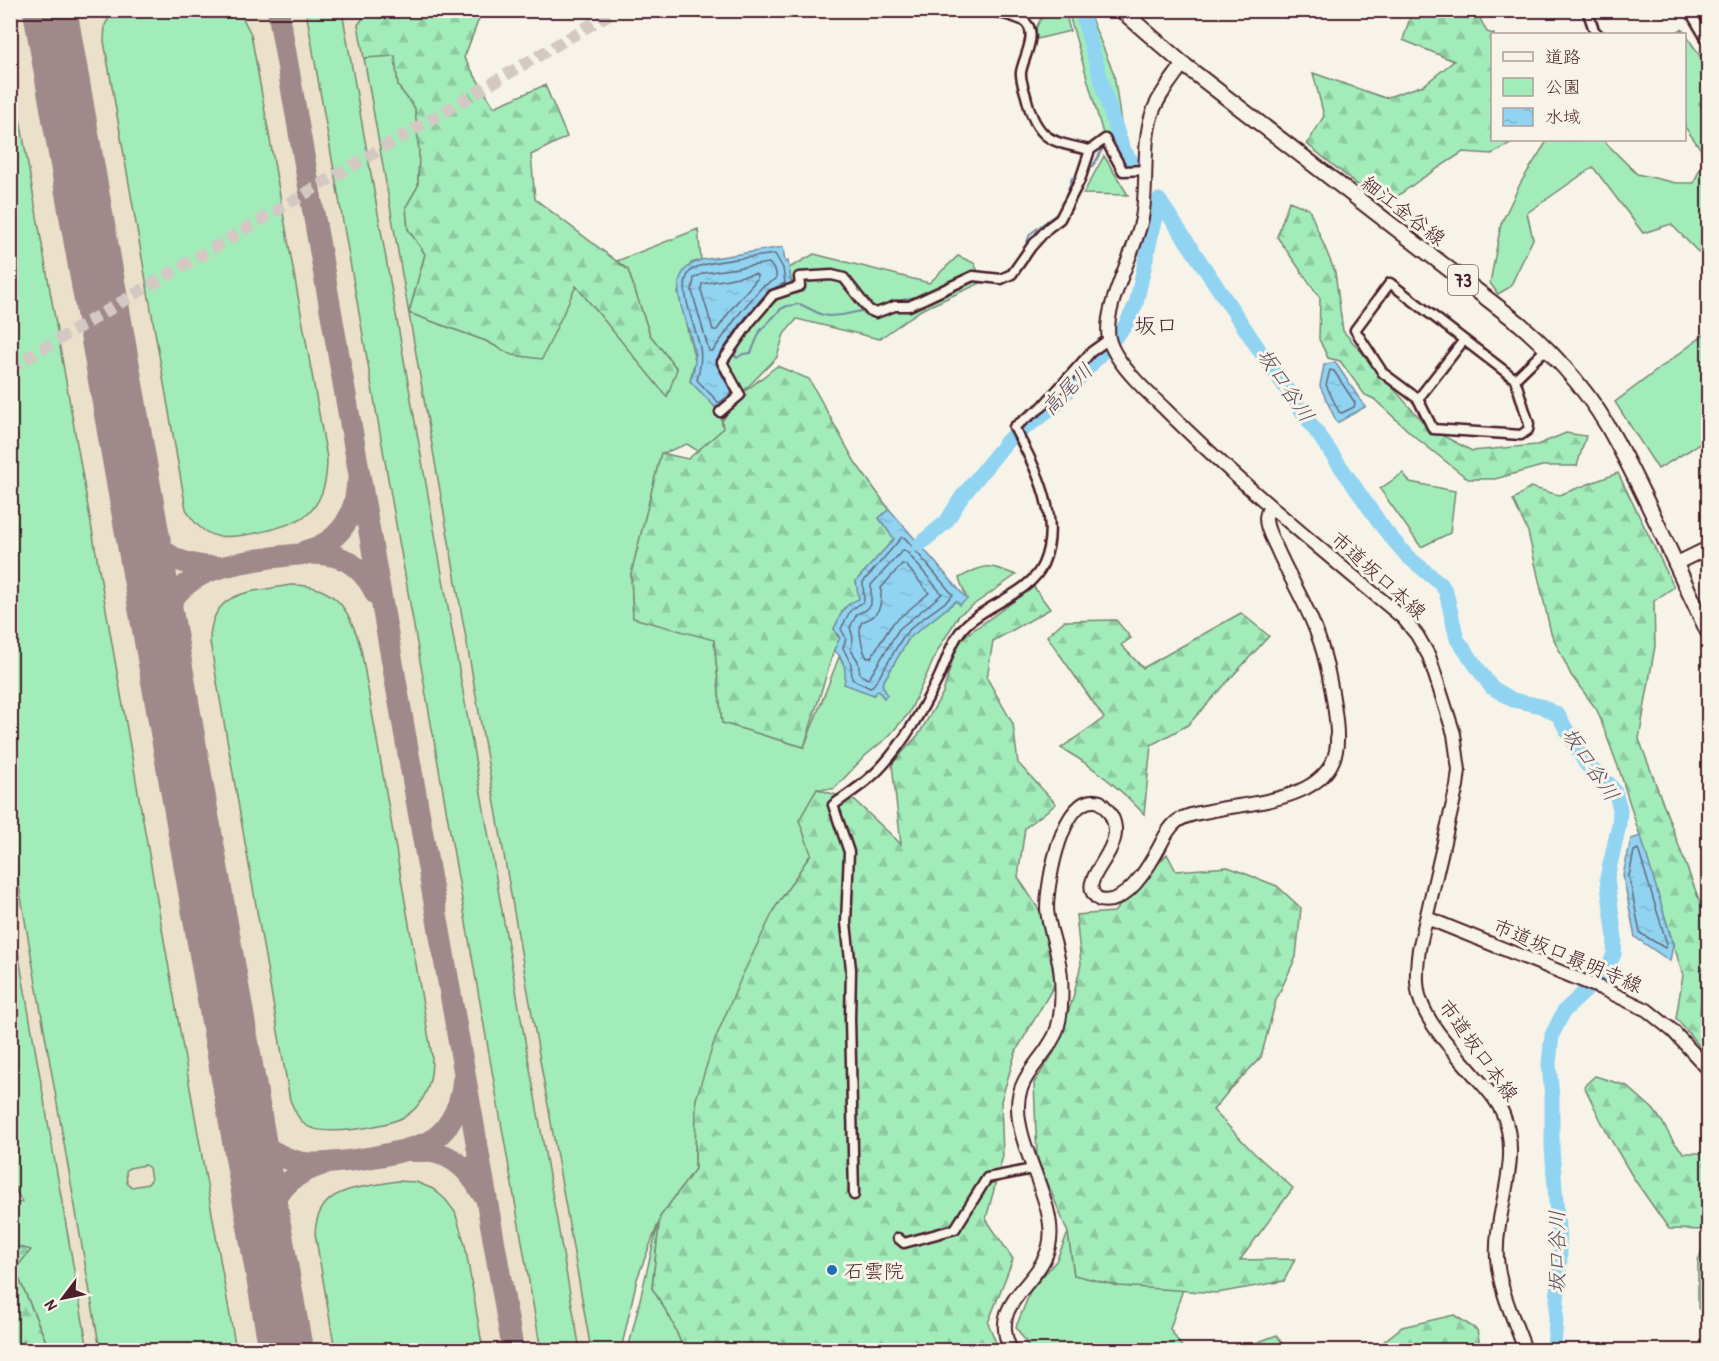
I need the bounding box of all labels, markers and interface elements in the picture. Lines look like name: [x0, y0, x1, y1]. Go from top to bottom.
legend: [1491, 33, 1686, 141]
text: 道路: [1545, 44, 1581, 69]
text: 公園: [1545, 74, 1581, 99]
text: 水域: [1545, 104, 1581, 129]
street label: 細江金谷線: [1356, 169, 1452, 251]
road number: 73: [1448, 265, 1478, 295]
district label: 坂口: [1134, 310, 1178, 340]
water label: 坂口谷川: [1250, 342, 1322, 428]
water label: 高尾川: [1035, 356, 1099, 422]
street label: 市道坂口本線: [1325, 525, 1433, 625]
water label: 坂口谷川: [1555, 721, 1627, 807]
street label: 市道坂口最明寺線: [1489, 911, 1647, 999]
street label: 市道坂口本線: [1433, 994, 1525, 1106]
water label: 坂口谷川: [1542, 1210, 1571, 1294]
place label: 石雲院: [844, 1257, 904, 1284]
marker: 石雲院: [825, 1263, 839, 1277]
north arrow: [33, 1268, 93, 1328]
text: N: [38, 1296, 62, 1315]

